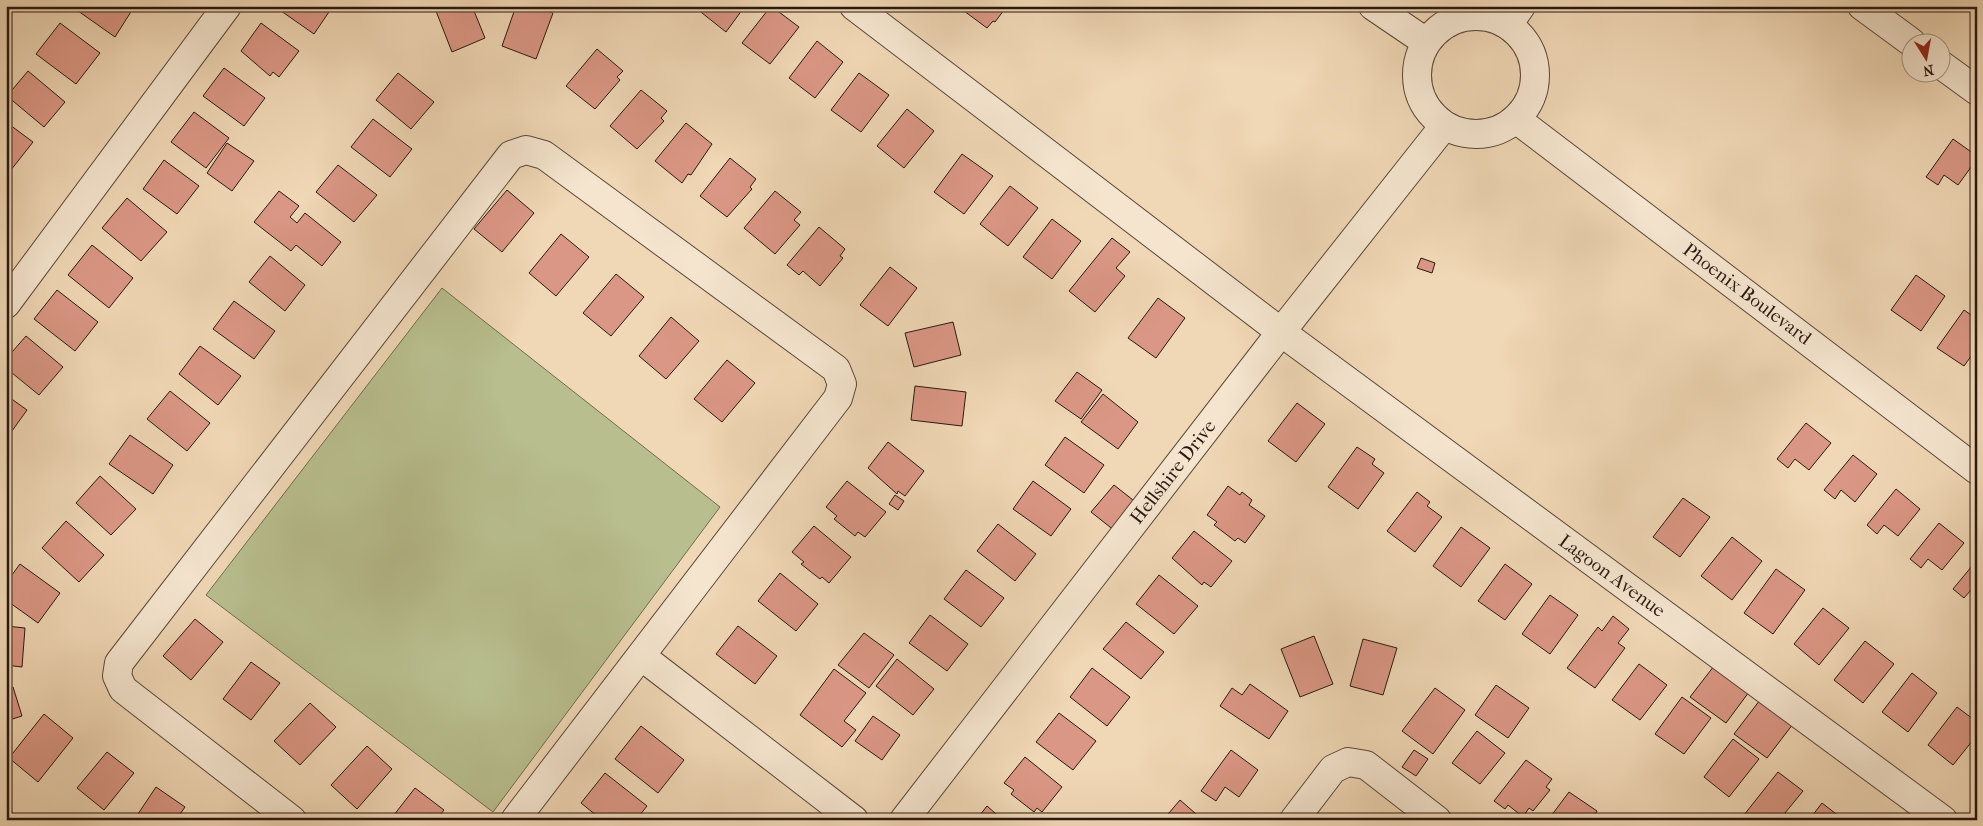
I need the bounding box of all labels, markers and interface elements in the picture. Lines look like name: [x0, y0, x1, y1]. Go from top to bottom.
north arrow: [1900, 32, 1950, 82]
text: N: [1921, 61, 1935, 80]
street label: Phoenix Boulevard: [1679, 239, 1816, 350]
street label: Hellshire Drive: [1126, 416, 1220, 528]
street label: Lagoon Avenue: [1555, 530, 1669, 622]

